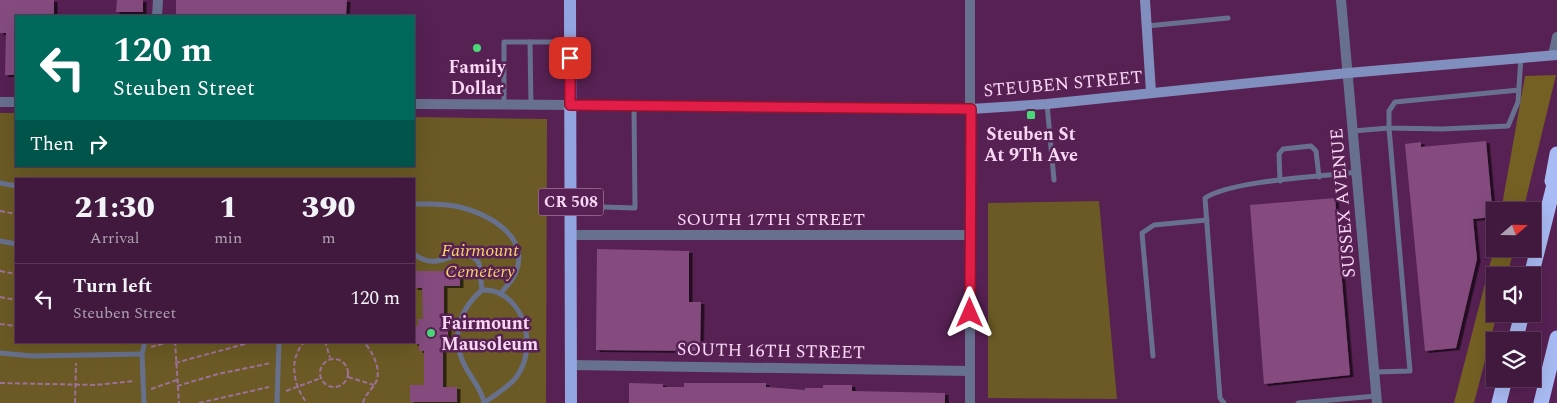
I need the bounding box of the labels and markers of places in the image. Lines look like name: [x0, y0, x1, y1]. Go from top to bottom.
pin: [549, 37, 591, 79]
marker: Family Dollar: [471, 42, 483, 54]
place label: Family Dollar: [449, 54, 507, 102]
marker: Steuben St At 9Th Ave: [1025, 109, 1037, 121]
place label: Steuben St At 9Th Ave: [984, 121, 1078, 169]
place label: Fairmount Mausoleum: [441, 310, 538, 358]
marker: Fairmount Mausoleum: [425, 327, 437, 339]

